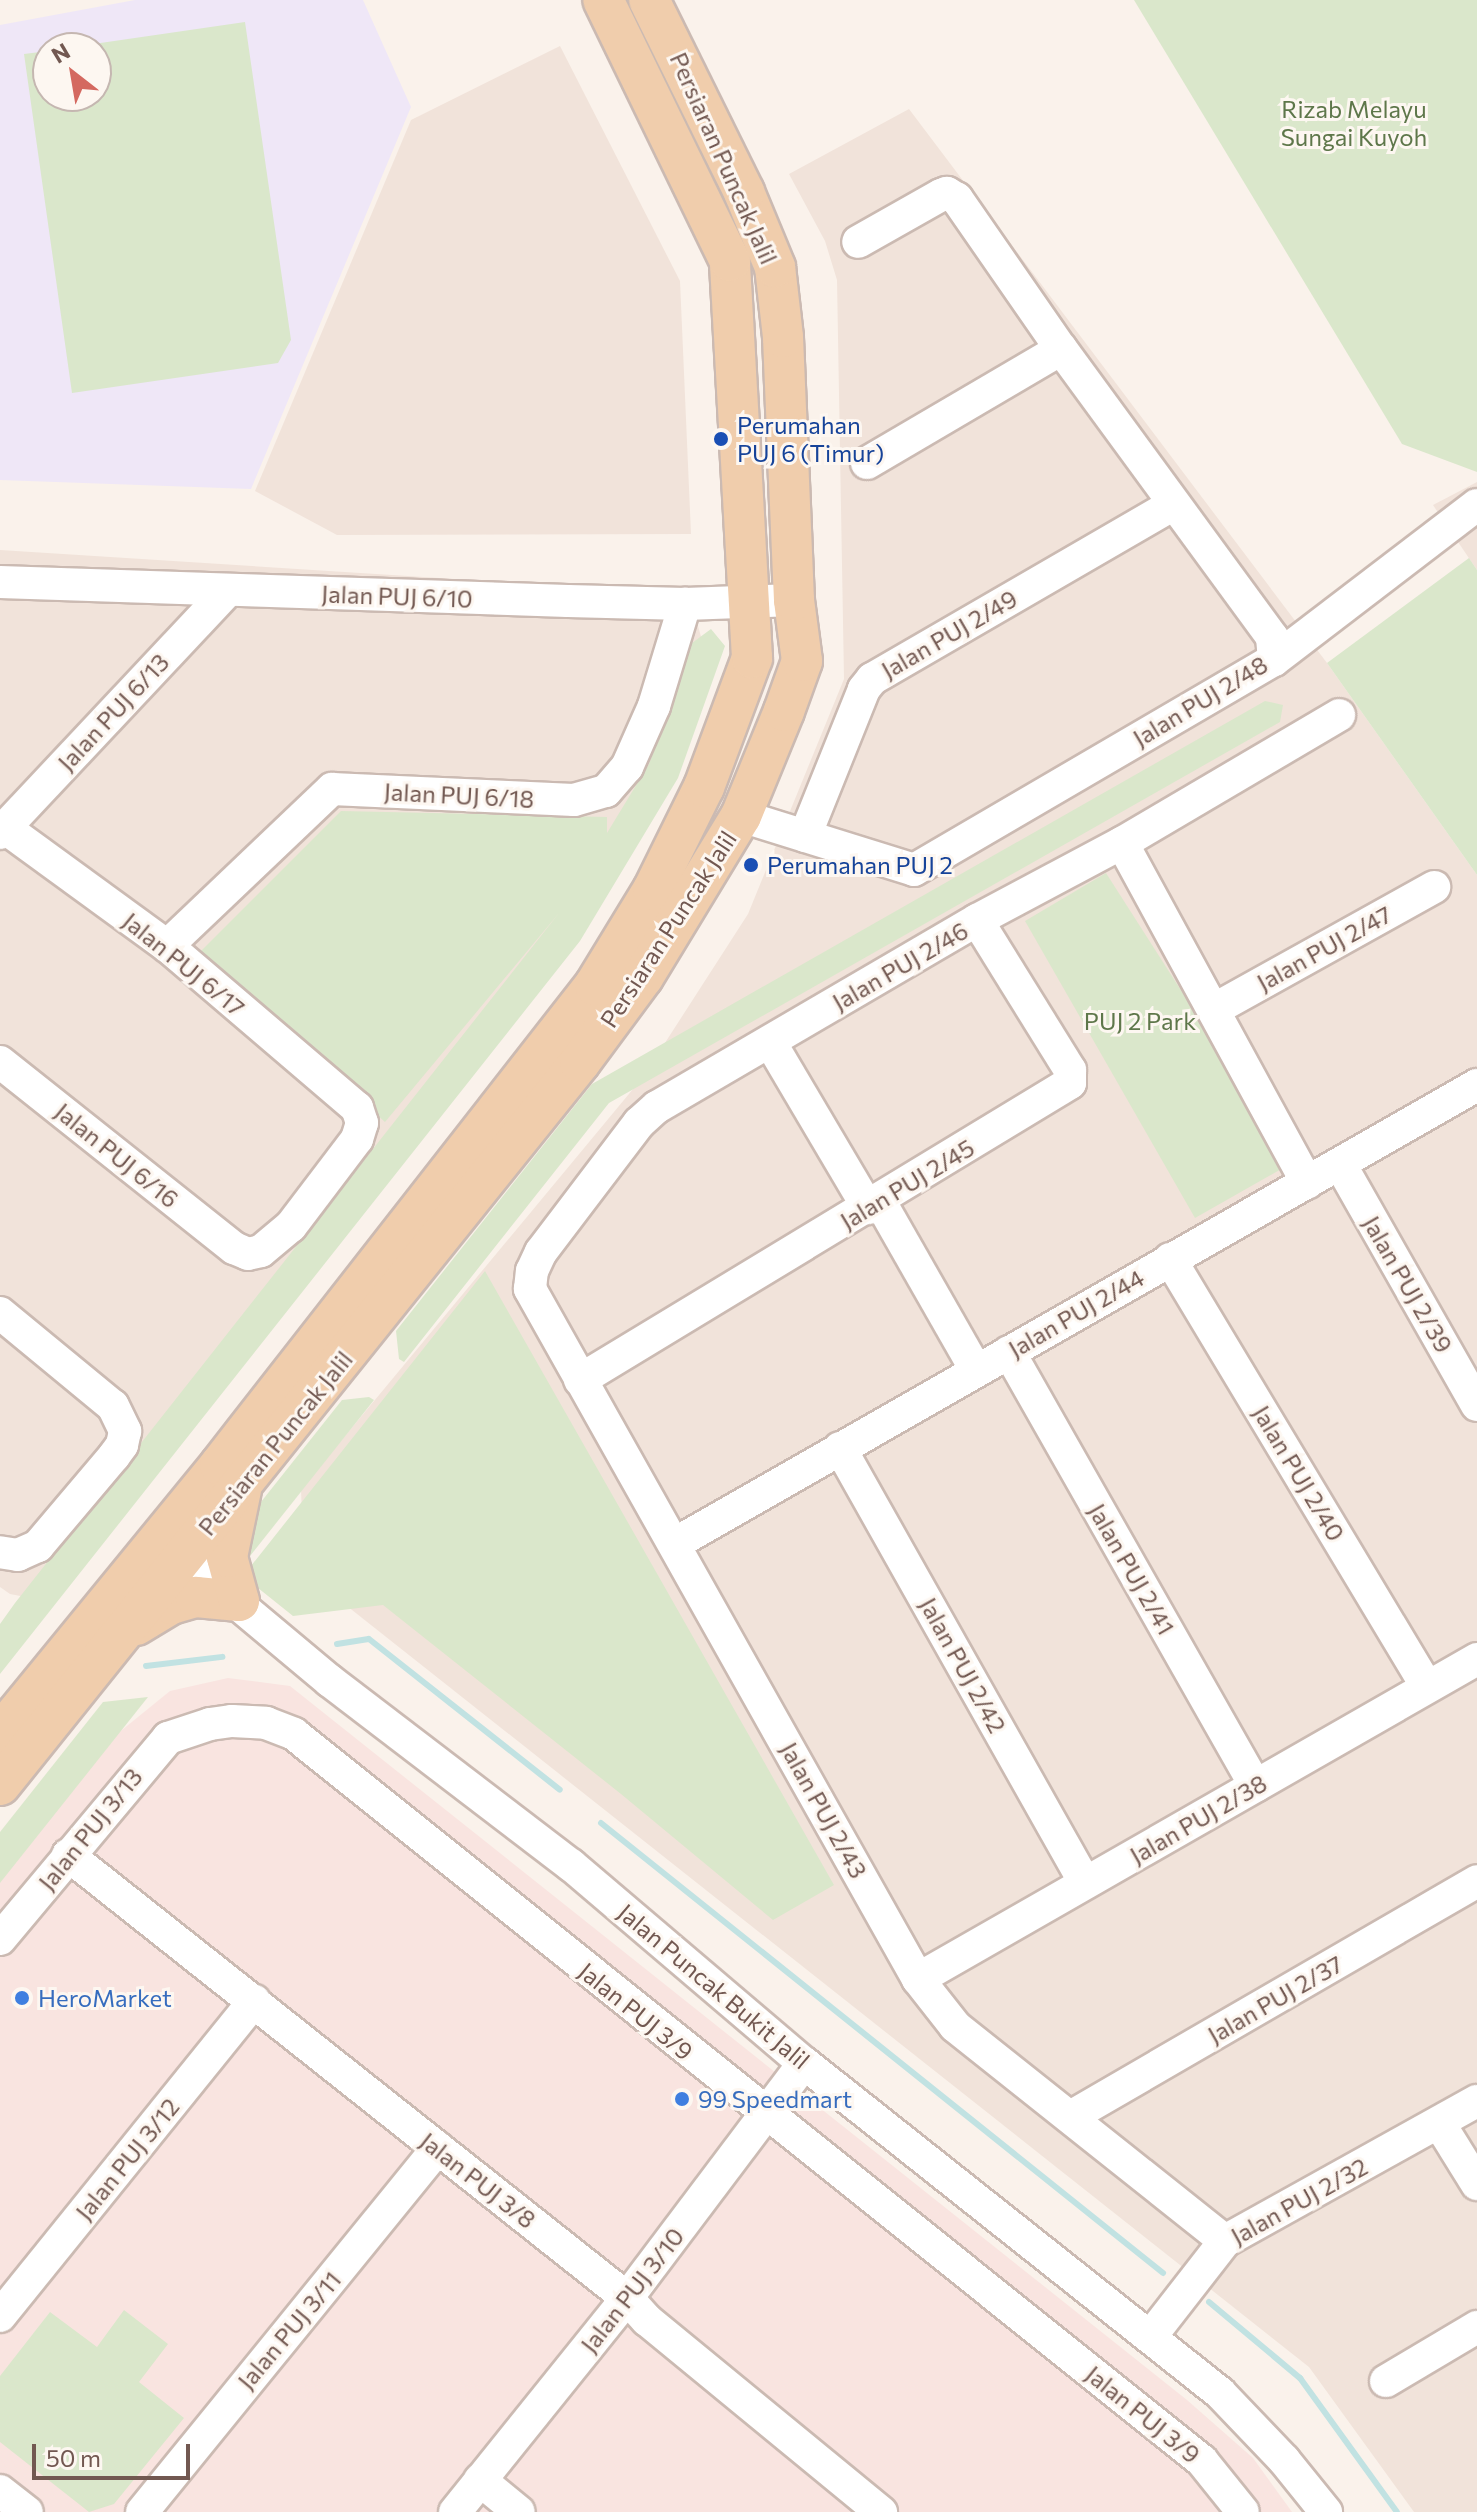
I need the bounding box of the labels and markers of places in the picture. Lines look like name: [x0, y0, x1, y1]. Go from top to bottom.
place label: Perumahan PUJ 6 (Timur): [737, 411, 884, 467]
marker: Perumahan PUJ 6 (Timur): [712, 430, 730, 448]
place label: Perumahan PUJ 2: [767, 851, 953, 879]
marker: Perumahan PUJ 2: [742, 856, 760, 874]
place label: HeroMarket: [38, 1984, 172, 2012]
marker: HeroMarket: [13, 1989, 31, 2007]
place label: 99 Speedmart: [698, 2085, 852, 2113]
marker: 99 Speedmart: [673, 2090, 691, 2108]

